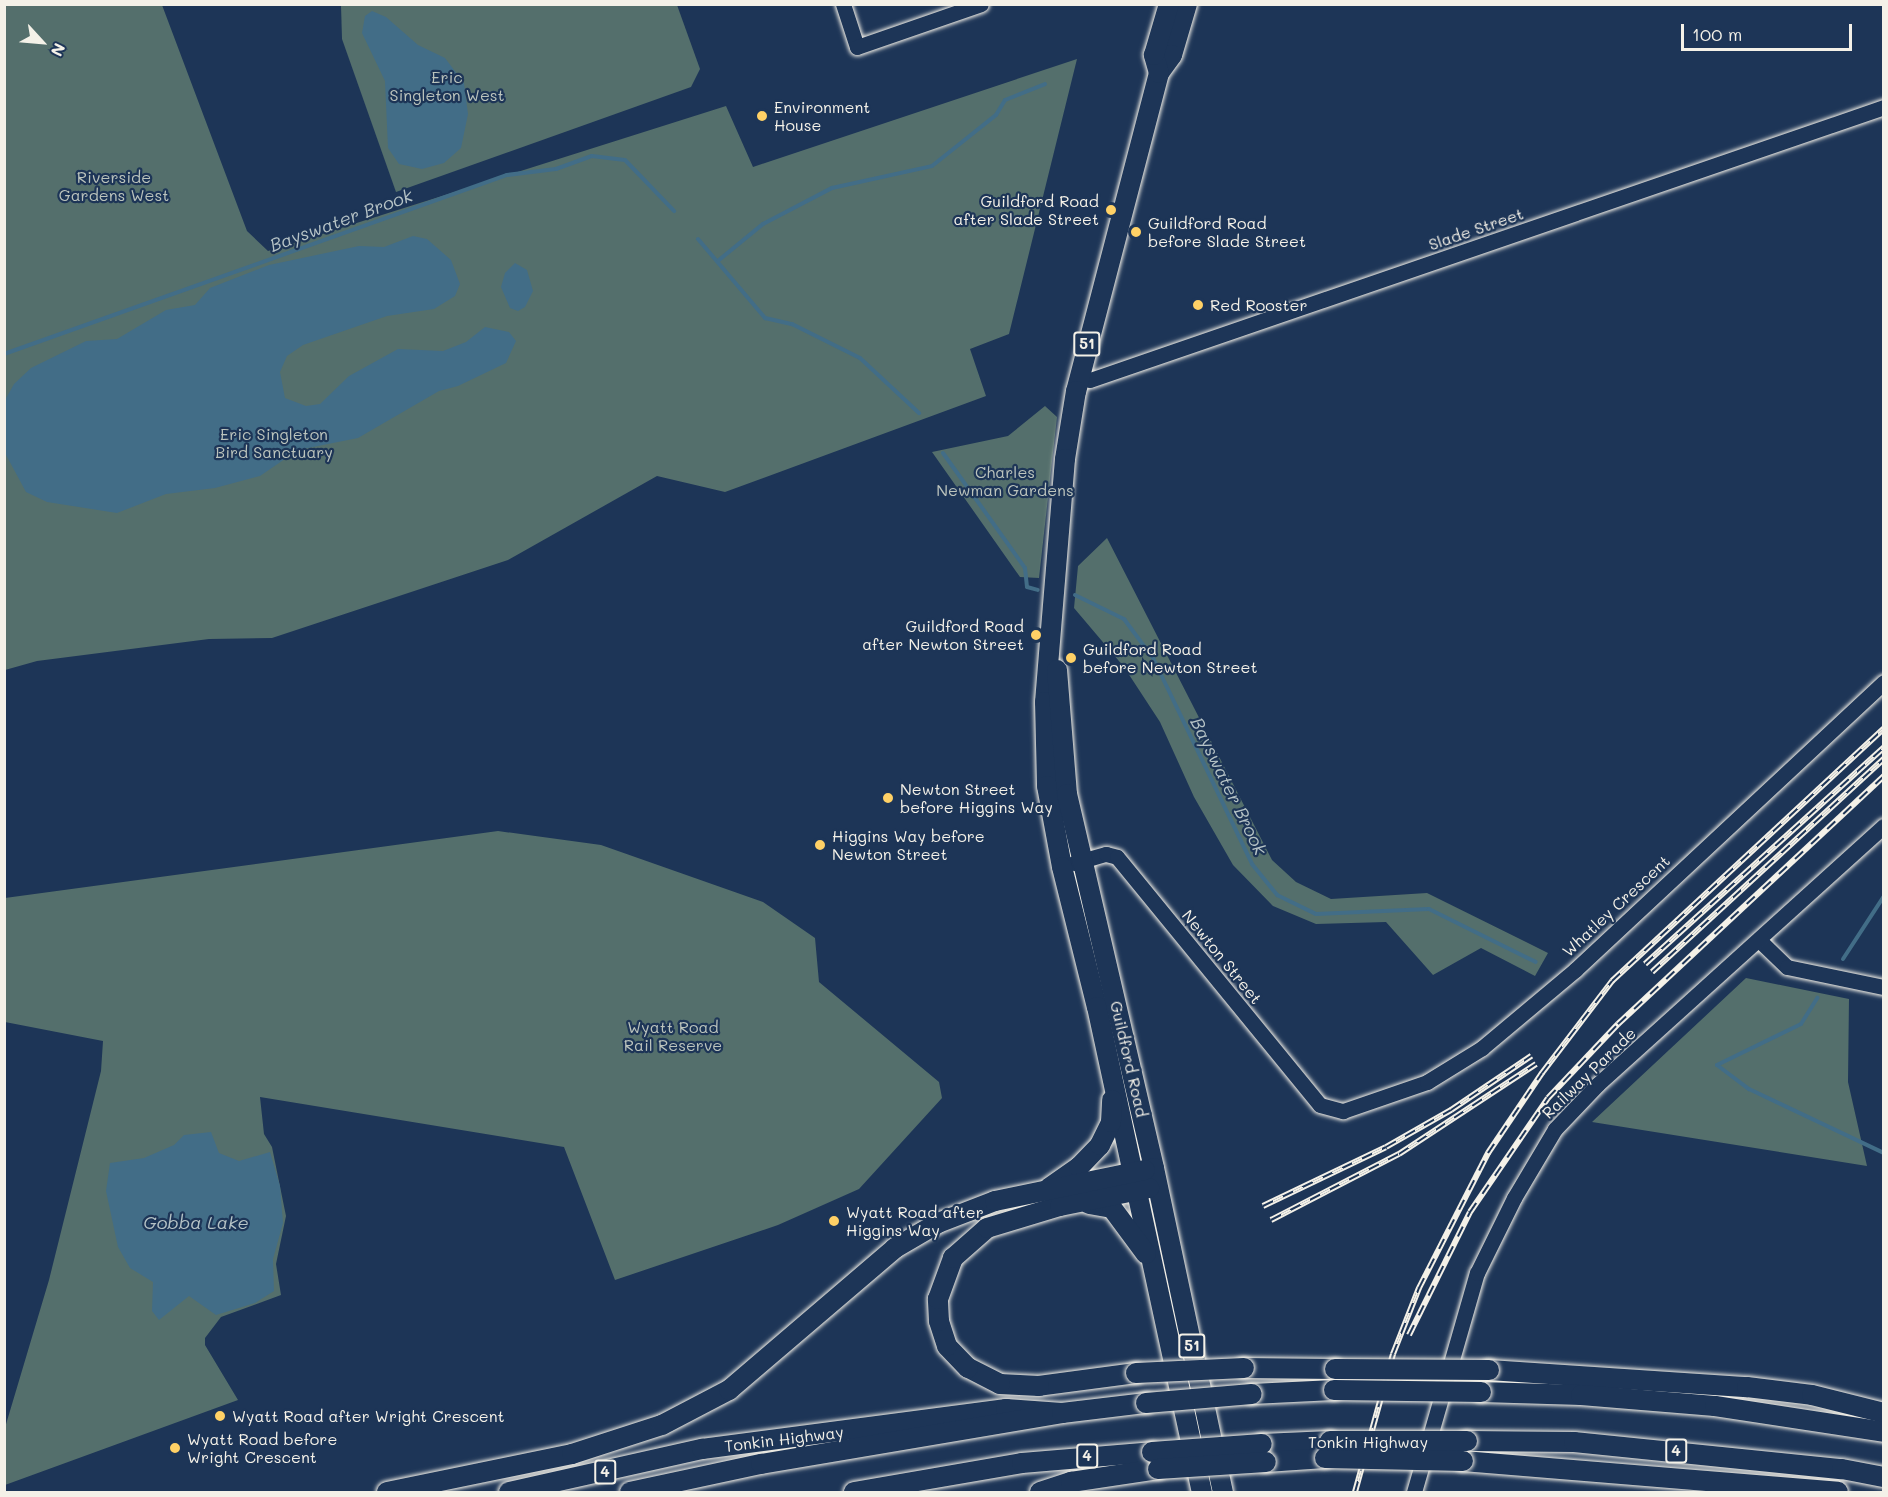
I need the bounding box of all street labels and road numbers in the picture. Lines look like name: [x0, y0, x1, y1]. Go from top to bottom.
street label: Slade Street: [1426, 204, 1526, 254]
road number: 51: [1072, 332, 1102, 356]
street label: Whatley Crescent: [1558, 851, 1674, 961]
street label: Newton Street: [1178, 906, 1266, 1008]
street label: Guildford Road: [1106, 999, 1152, 1119]
street label: Railway Parade: [1538, 1023, 1640, 1123]
road number: 51: [1177, 1334, 1207, 1358]
street label: Tonkin Highway: [723, 1422, 845, 1456]
street label: Tonkin Highway: [1308, 1432, 1428, 1452]
road number: 4: [1664, 1439, 1688, 1463]
road number: 4: [1075, 1444, 1099, 1468]
road number: 4: [593, 1460, 617, 1484]

